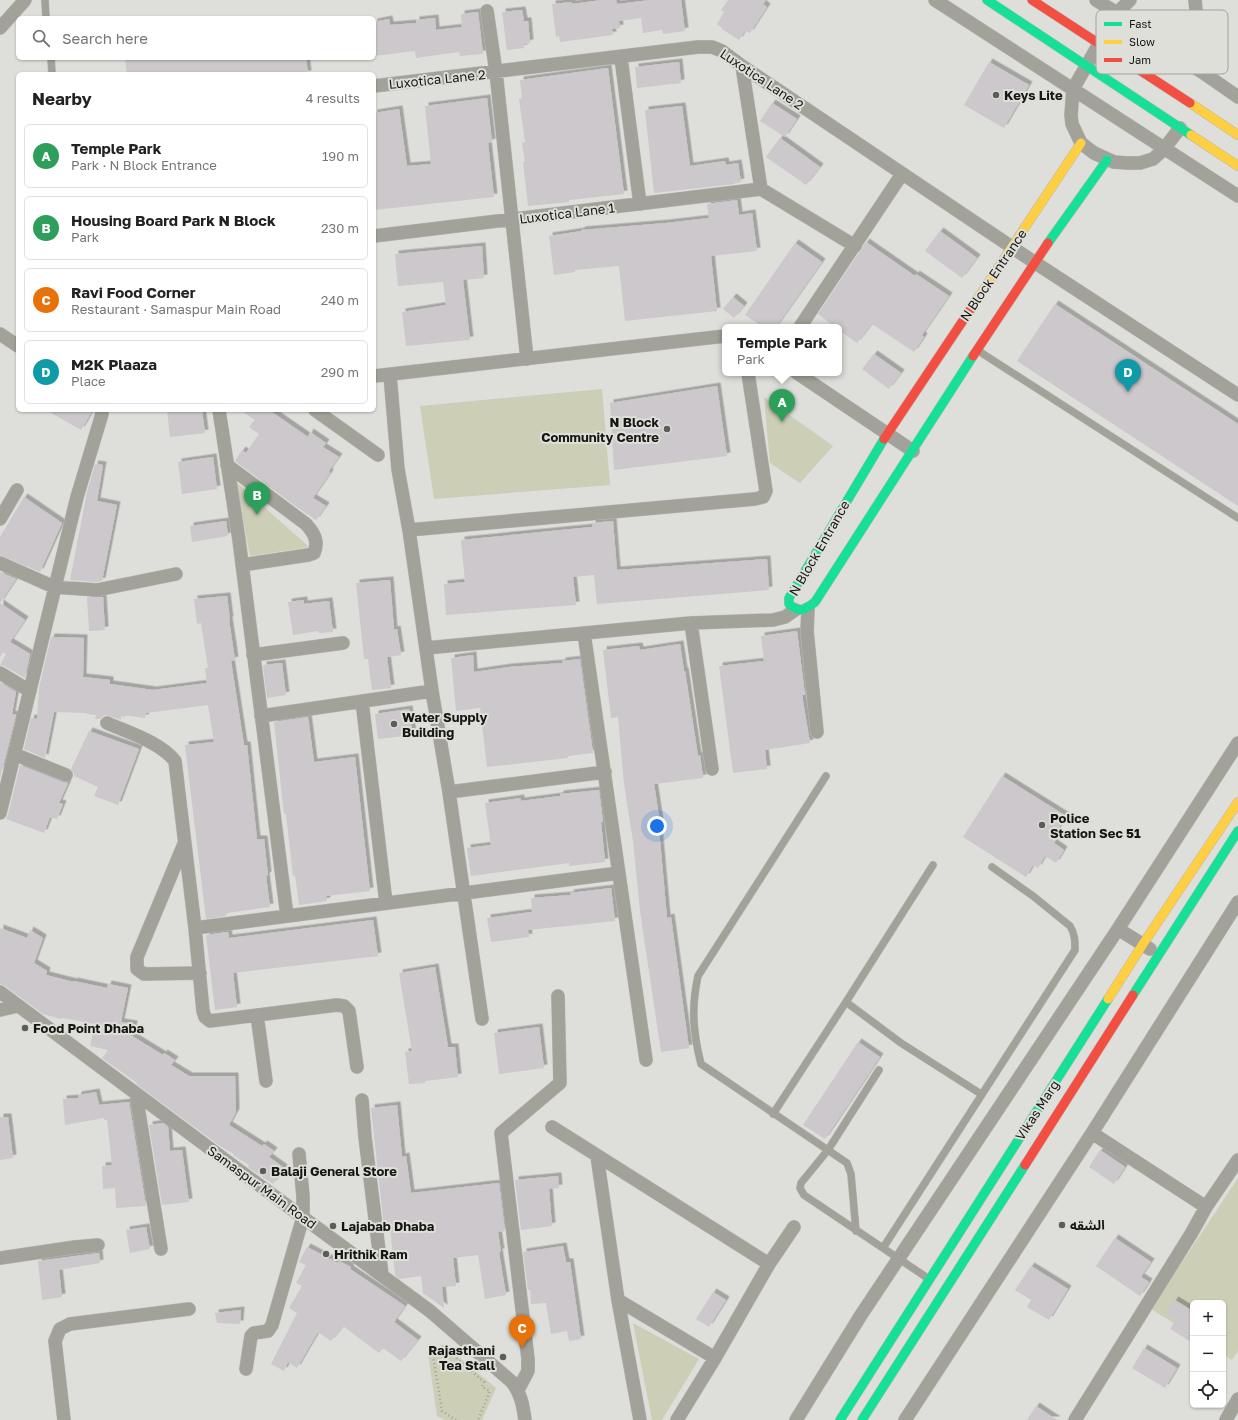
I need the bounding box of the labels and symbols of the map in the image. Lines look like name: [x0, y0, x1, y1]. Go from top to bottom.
legend: [1096, 10, 1228, 74]
text: Fast: [1129, 17, 1152, 30]
text: Slow: [1129, 35, 1155, 48]
street label: Luxotica Lane 2: [717, 45, 807, 113]
text: Jam: [1129, 53, 1151, 66]
street label: Luxotica Lane 2: [388, 66, 486, 92]
place label: Keys Lite: [1004, 87, 1063, 103]
marker: Keys Lite: [991, 90, 1001, 100]
street label: Luxotica Lane 1: [518, 199, 616, 227]
street label: N Block Entrance: [956, 226, 1030, 324]
pin: D: [1115, 359, 1141, 392]
pin: A: [769, 389, 795, 422]
place label: N Block Community Centre: [541, 414, 659, 445]
marker: N Block Community Centre: [662, 424, 672, 434]
pin: B: [244, 482, 270, 515]
street label: N Block Entrance: [785, 498, 853, 598]
place label: Water Supply Building: [402, 709, 488, 740]
marker: Water Supply Building: [389, 719, 399, 729]
place label: Police Station Sec 51: [1050, 810, 1141, 841]
your location: [647, 816, 667, 836]
marker: Police Station Sec 51: [1037, 820, 1047, 830]
place label: Food Point Dhaba: [33, 1020, 144, 1036]
marker: Food Point Dhaba: [20, 1023, 30, 1033]
street label: Vikas Marg: [1012, 1077, 1062, 1143]
street label: Samaspur Main Road: [204, 1142, 320, 1232]
place label: Balaji General Store: [271, 1163, 397, 1179]
marker: Balaji General Store: [258, 1166, 268, 1176]
place label: الشقه: [1070, 1217, 1105, 1233]
place label: Lajabab Dhaba: [341, 1218, 435, 1234]
marker: الشقه: [1057, 1220, 1067, 1230]
marker: Lajabab Dhaba: [328, 1221, 338, 1231]
place label: Hrithik Ram: [334, 1246, 408, 1262]
marker: Hrithik Ram: [321, 1249, 331, 1259]
pin: C: [509, 1315, 535, 1348]
place label: Rajasthani Tea Stall: [428, 1342, 496, 1373]
marker: Rajasthani Tea Stall: [498, 1352, 508, 1362]

